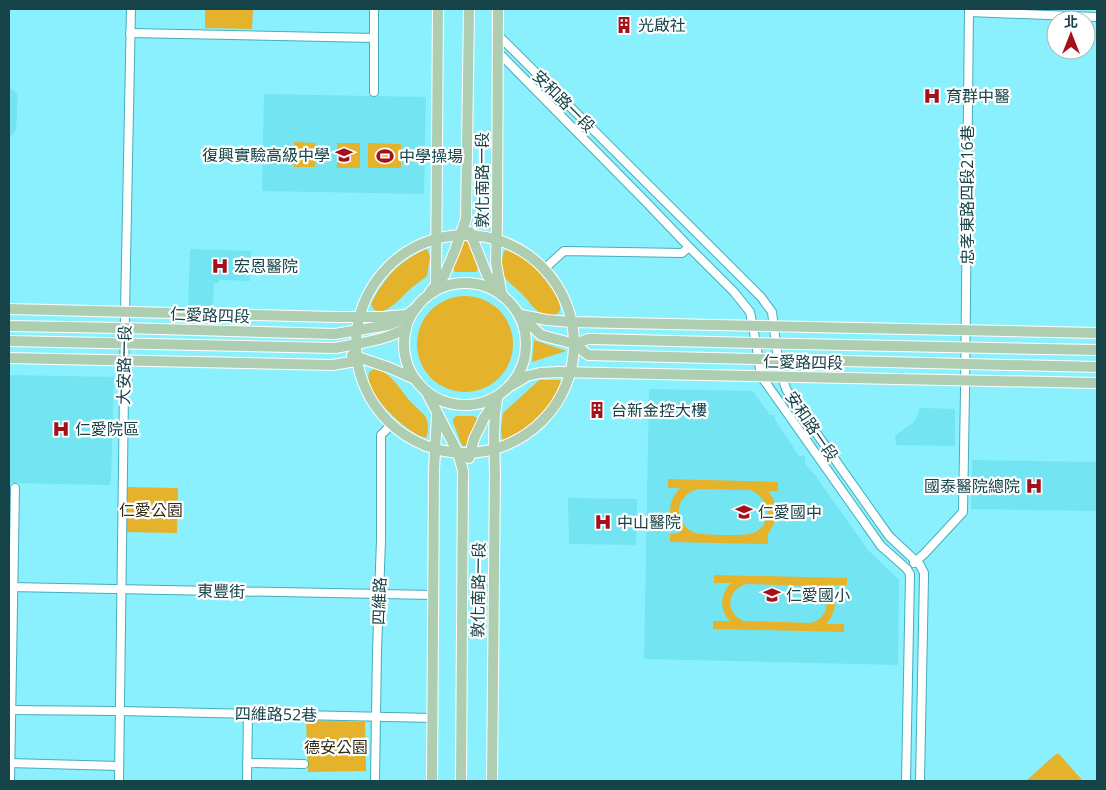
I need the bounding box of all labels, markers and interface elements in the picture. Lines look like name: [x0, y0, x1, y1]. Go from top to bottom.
north arrow: [1046, 10, 1096, 60]
text: 北: [1064, 12, 1078, 31]
place label: 光啟社: [638, 14, 686, 36]
building icon: 光啟社: [614, 15, 634, 35]
street label: 安和路一段: [528, 65, 600, 137]
place label: 育群中醫: [946, 85, 1010, 107]
hospital icon: 育群中醫: [922, 86, 942, 106]
street label: 忠孝東路四段216巷: [956, 125, 978, 265]
street label: 敦化南路一段: [471, 132, 493, 228]
place label: 復興實驗高級中學: [202, 144, 330, 166]
school or university icon: 復興實驗高級中學: [334, 145, 354, 165]
place label: 中學操場: [399, 145, 463, 167]
sports icon: 中學操場: [375, 146, 395, 166]
place label: 宏恩醫院: [234, 255, 298, 277]
hospital icon: 宏恩醫院: [210, 256, 230, 276]
street label: 仁愛路四段: [170, 303, 250, 327]
street label: 大安路一段: [112, 325, 136, 405]
street label: 仁愛路四段: [763, 350, 843, 374]
street label: 安和路一段: [781, 387, 843, 465]
place label: 台新金控大樓: [611, 399, 707, 421]
building icon: 台新金控大樓: [587, 400, 607, 420]
place label: 仁愛院區: [75, 418, 139, 440]
hospital icon: 仁愛院區: [51, 419, 71, 439]
place label: 國泰醫院總院: [924, 475, 1020, 497]
hospital icon: 國泰醫院總院: [1024, 476, 1044, 496]
park label: 仁愛公園: [119, 499, 183, 521]
place label: 仁愛國中: [758, 501, 822, 523]
school or university icon: 仁愛國中: [734, 502, 754, 522]
place label: 中山醫院: [617, 511, 681, 533]
hospital icon: 中山醫院: [593, 512, 613, 532]
street label: 敦化南路一段: [466, 542, 490, 638]
street label: 四維路: [367, 577, 391, 625]
street label: 東豐街: [197, 580, 245, 602]
place label: 仁愛國小: [786, 584, 850, 606]
school or university icon: 仁愛國小: [762, 585, 782, 605]
street label: 四維路52巷: [235, 702, 317, 726]
park label: 德安公園: [304, 736, 368, 758]

